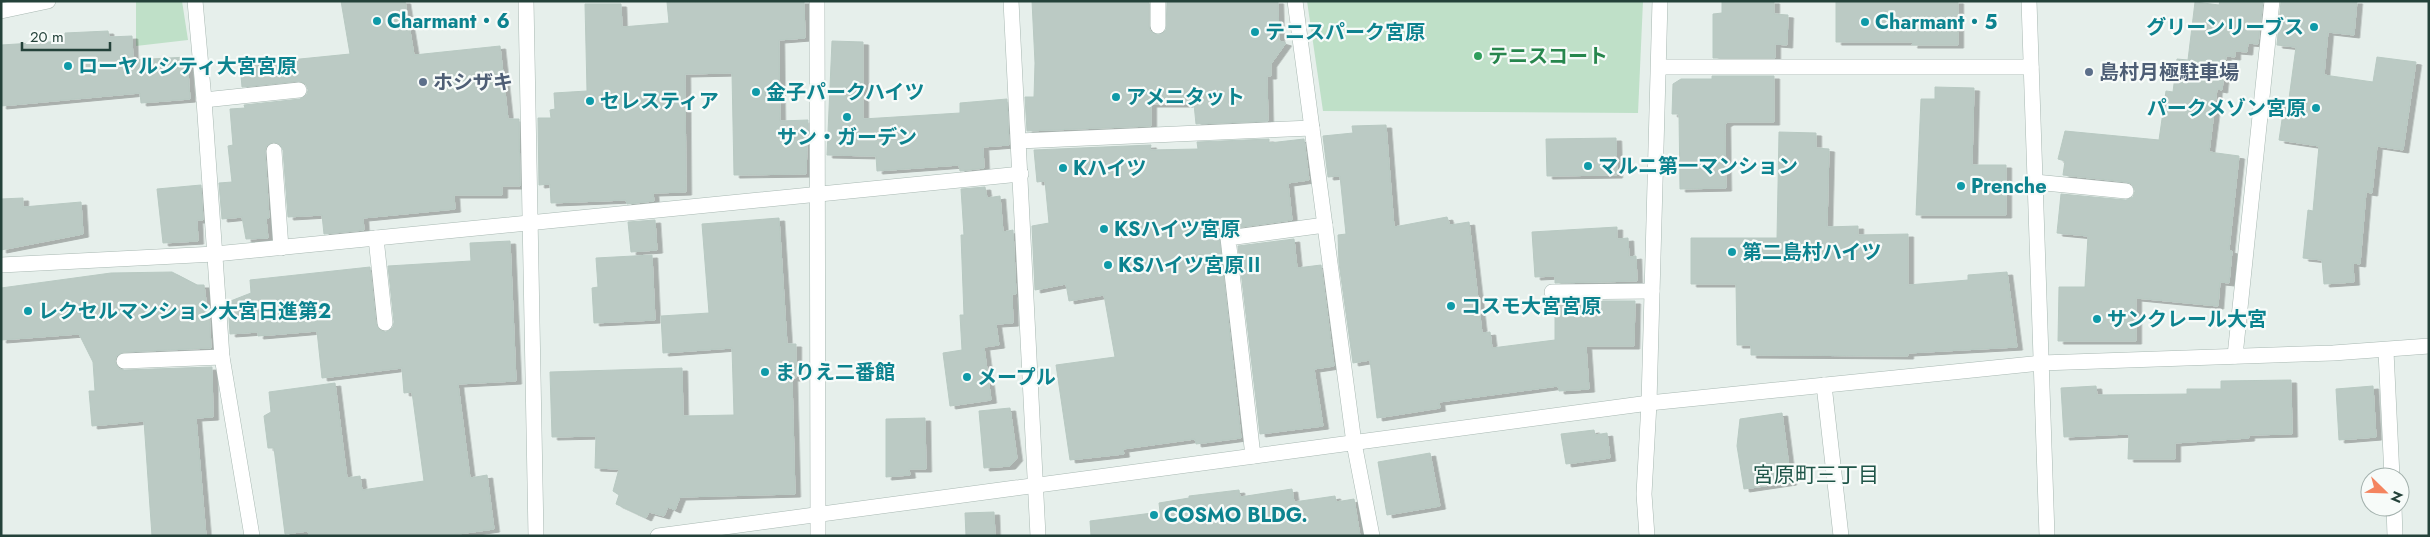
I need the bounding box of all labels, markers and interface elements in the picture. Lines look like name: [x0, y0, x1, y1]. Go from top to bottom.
place label: Charmant・6: [387, 7, 510, 36]
place label: Charmant・5: [1875, 8, 1997, 37]
place label: グリーンリーブス: [2146, 13, 2304, 42]
marker: Charmant・6: [371, 15, 383, 27]
marker: Charmant・5: [1859, 16, 1871, 28]
place label: テニスパーク宮原: [1265, 18, 1425, 47]
scale bar: [22, 20, 110, 52]
marker: グリーンリーブス: [2308, 21, 2320, 33]
text: 20 m: [30, 26, 64, 48]
marker: テニスパーク宮原: [1249, 26, 1261, 38]
place label: テニスコート: [1488, 42, 1608, 71]
marker: テニスコート: [1472, 50, 1484, 62]
place label: ローヤルシティ大宮宮原: [78, 52, 297, 81]
place label: 島村月極駐車場: [2099, 58, 2239, 87]
marker: ローヤルシティ大宮宮原: [62, 60, 74, 72]
marker: 島村月極駐車場: [2083, 66, 2095, 78]
place label: ホシザキ: [433, 68, 513, 97]
marker: ホシザキ: [417, 76, 429, 88]
place label: 金子パークハイツ: [766, 78, 925, 107]
place label: アメニタット: [1126, 83, 1245, 112]
marker: 金子パークハイツ: [750, 86, 762, 98]
place label: セレスティア: [600, 87, 719, 116]
marker: アメニタット: [1110, 91, 1122, 103]
place label: パークメゾン宮原: [2147, 94, 2306, 123]
marker: セレスティア: [584, 95, 596, 107]
marker: パークメゾン宮原: [2310, 102, 2322, 114]
marker: サン・ガーデン: [841, 111, 853, 123]
place label: サン・ガーデン: [777, 123, 917, 152]
place label: マルニ第一マンション: [1598, 152, 1798, 181]
place label: Kハイツ: [1073, 154, 1147, 183]
marker: マルニ第一マンション: [1582, 160, 1594, 172]
marker: Kハイツ: [1057, 162, 1069, 174]
place label: Prenche: [1971, 172, 2047, 201]
marker: Prenche: [1955, 180, 1967, 192]
place label: KSハイツ宮原: [1114, 215, 1240, 244]
marker: KSハイツ宮原: [1098, 223, 1110, 235]
place label: 第二島村ハイツ: [1742, 238, 1882, 267]
marker: 第二島村ハイツ: [1726, 246, 1738, 258]
place label: KSハイツ宮原Ⅱ: [1118, 251, 1264, 280]
marker: KSハイツ宮原Ⅱ: [1102, 259, 1114, 271]
place label: コスモ大宮宮原: [1461, 292, 1601, 321]
place label: レクセルマンション大宮日進第2: [38, 297, 331, 326]
marker: コスモ大宮宮原: [1445, 300, 1457, 312]
marker: レクセルマンション大宮日進第2: [22, 305, 34, 317]
place label: サンクレール大宮: [2107, 305, 2267, 334]
marker: サンクレール大宮: [2091, 313, 2103, 325]
place label: まりえ二番館: [775, 358, 895, 387]
place label: メープル: [977, 363, 1056, 392]
marker: まりえ二番館: [759, 366, 771, 378]
marker: メープル: [961, 371, 973, 383]
district label: 宮原町三丁目: [1753, 460, 1879, 490]
north arrow: [2360, 467, 2410, 517]
text: N: [2386, 488, 2408, 506]
place label: COSMO BLDG.: [1164, 501, 1308, 530]
marker: COSMO BLDG.: [1148, 509, 1160, 521]

